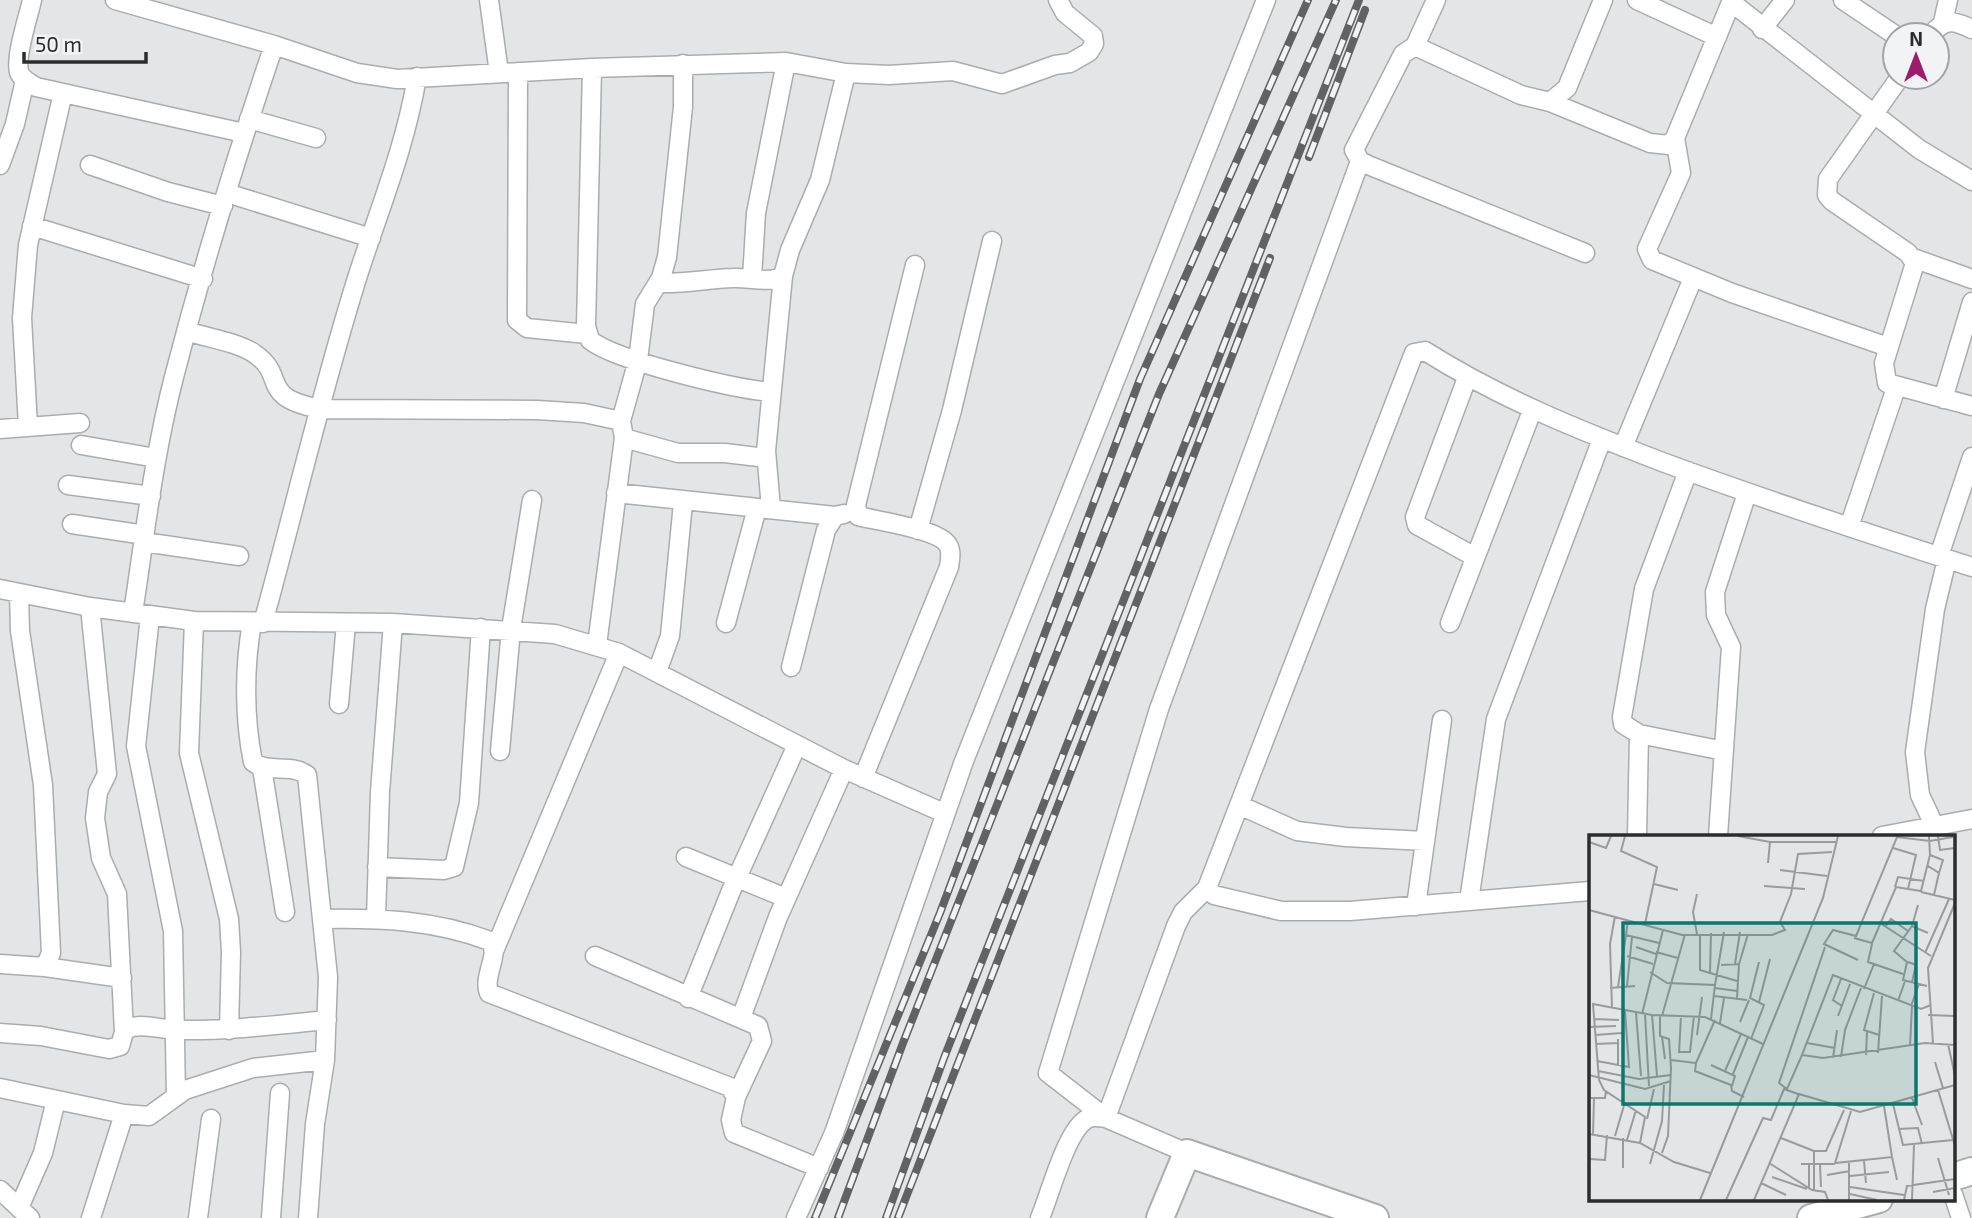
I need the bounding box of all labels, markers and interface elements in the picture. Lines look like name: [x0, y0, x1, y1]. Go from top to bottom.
scale bar: [24, 21, 147, 65]
north arrow: [1881, 21, 1951, 91]
text: N: [1909, 27, 1923, 50]
text: 50 m: [35, 31, 82, 56]
inset map: [1589, 835, 1954, 1200]

